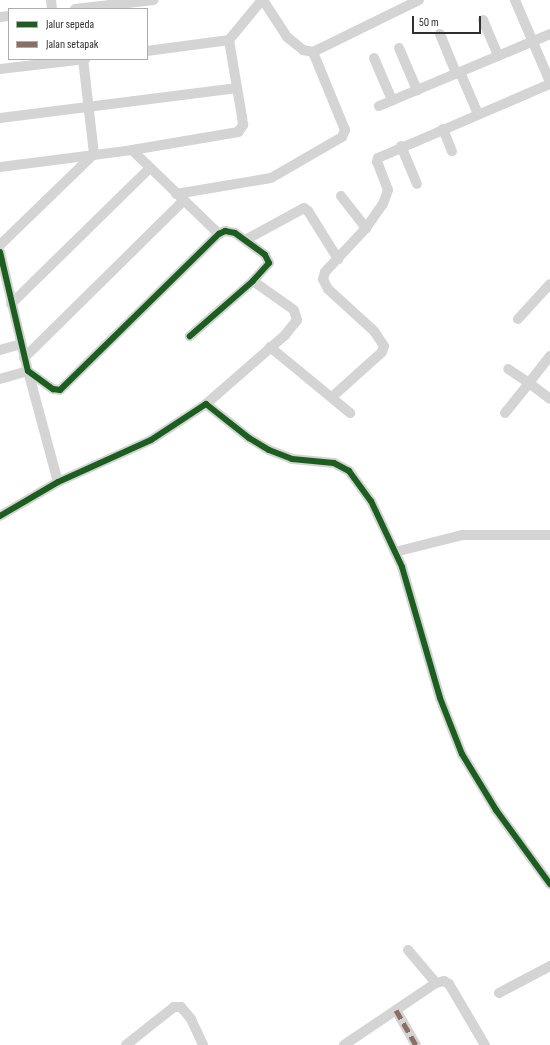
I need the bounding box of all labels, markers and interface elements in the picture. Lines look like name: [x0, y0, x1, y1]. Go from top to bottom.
legend: [8, 8, 148, 60]
scale bar: [414, 8, 483, 34]
text: 50 m: [419, 15, 439, 30]
text: Jalur sepeda: [46, 17, 94, 32]
text: Jalan setapak: [46, 37, 98, 52]

